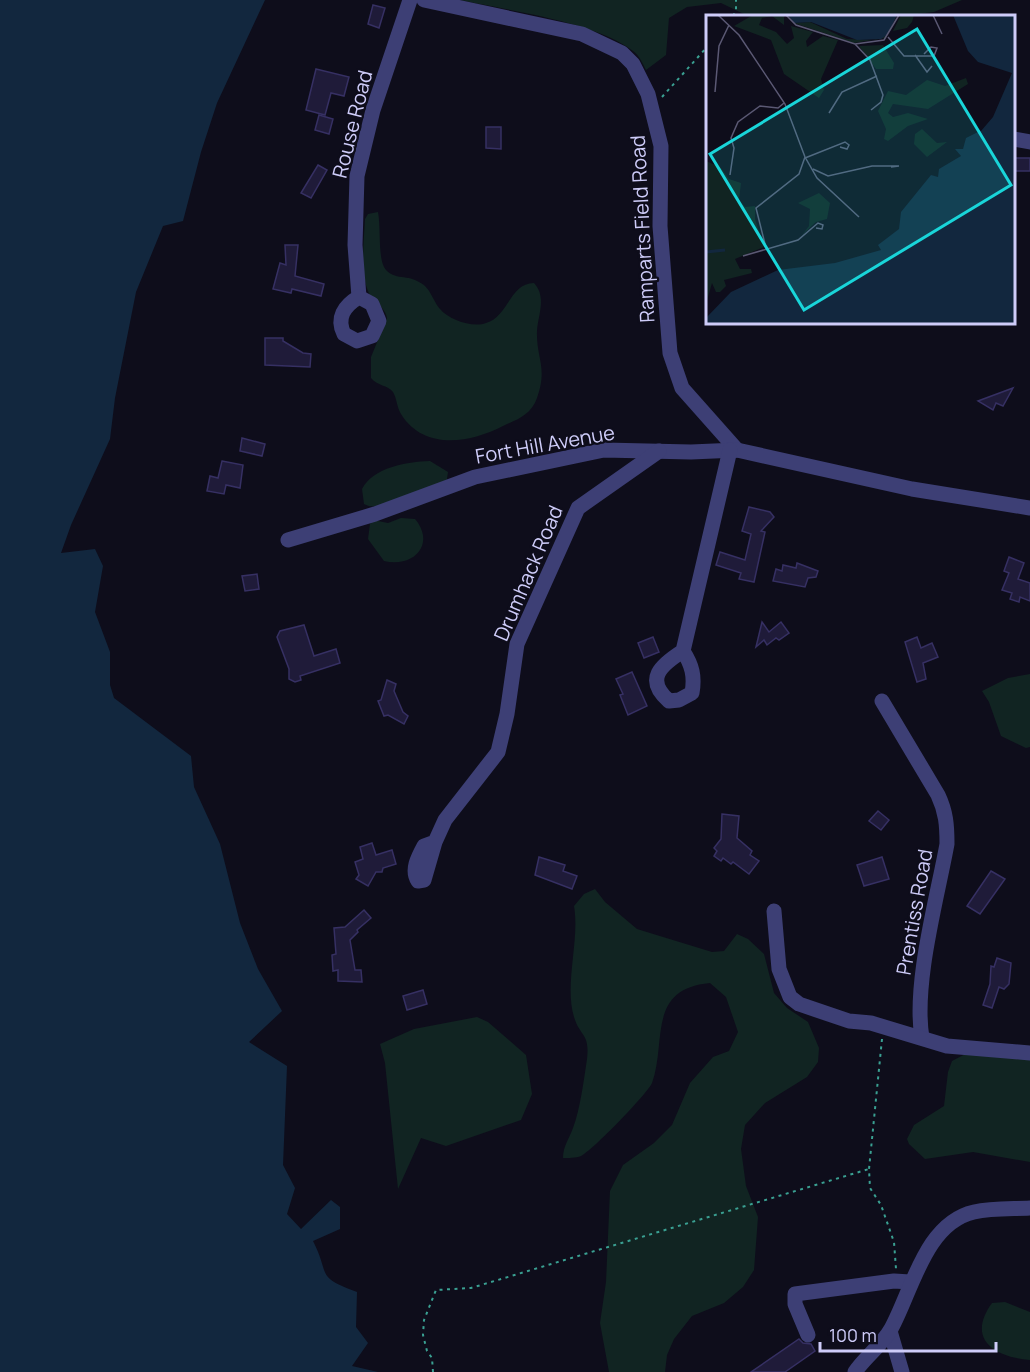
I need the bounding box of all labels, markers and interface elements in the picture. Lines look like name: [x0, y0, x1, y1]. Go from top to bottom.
inset map: [706, 15, 1015, 324]
street label: Rouse Road: [326, 67, 378, 181]
street label: Ramparts Field Road: [624, 135, 660, 323]
street label: Fort Hill Avenue: [473, 418, 617, 470]
street label: Drumhack Road: [487, 501, 569, 645]
street label: Prentiss Road: [890, 847, 938, 977]
scale bar: [820, 1315, 996, 1353]
text: 100 m: [829, 1323, 877, 1347]

